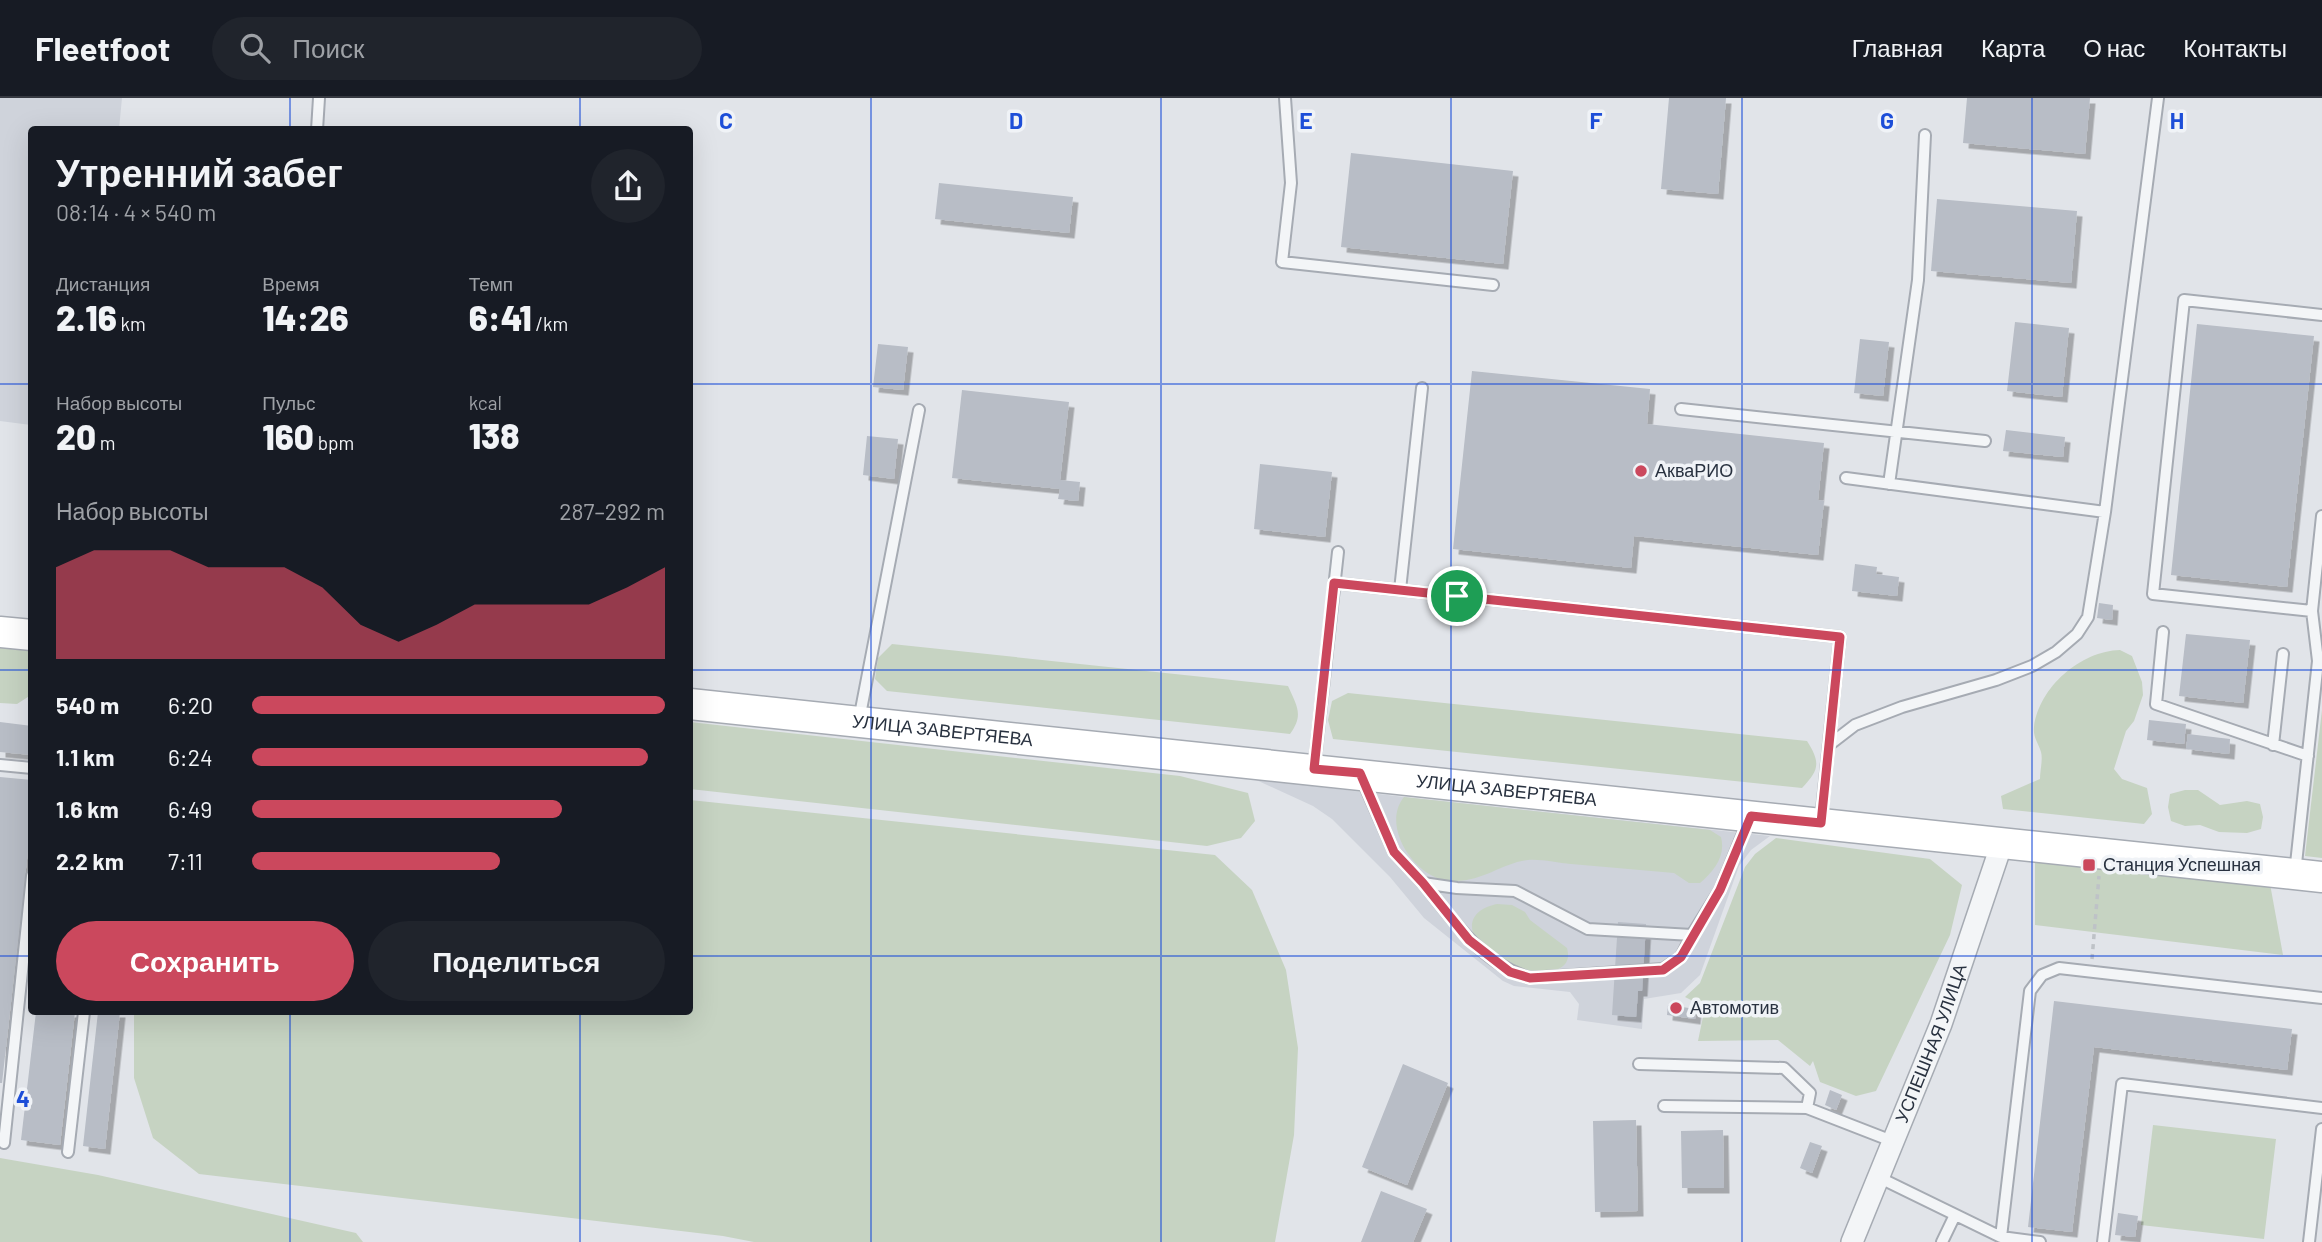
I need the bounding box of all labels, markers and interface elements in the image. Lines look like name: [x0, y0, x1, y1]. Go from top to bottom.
search box: [212, 17, 702, 80]
text: Fleetfoot: [35, 28, 170, 68]
icon: search: [236, 29, 274, 67]
text: Поиск: [292, 32, 364, 63]
text: Главная: [1852, 33, 1943, 62]
text: Карта: [1981, 33, 2045, 62]
text: О нас: [2083, 33, 2145, 62]
text: Контакты: [2183, 33, 2287, 62]
text: C: [719, 106, 733, 134]
text: D: [1009, 106, 1023, 134]
text: E: [1299, 106, 1313, 134]
text: F: [1590, 106, 1603, 134]
text: G: [1880, 106, 1894, 134]
text: H: [2170, 106, 2184, 134]
text: Утренний забег: [56, 149, 343, 195]
button: share: [591, 149, 665, 223]
text: 08:14 · 4 × 540 m: [56, 198, 216, 226]
text: Дистанция: [56, 272, 150, 295]
text: Время: [262, 272, 320, 295]
text: Темп: [469, 272, 513, 295]
text: 2.16: [56, 296, 117, 338]
text: 14:26: [262, 296, 349, 338]
text: 6:41: [469, 296, 532, 338]
text: km: [117, 312, 146, 335]
text: /km: [532, 312, 568, 335]
text: Набор высоты: [56, 391, 182, 414]
text: Пульс: [262, 391, 316, 414]
text: kcal: [469, 391, 502, 414]
text: 138: [469, 414, 519, 456]
text: 20: [56, 415, 96, 457]
text: 160: [262, 415, 314, 457]
text: m: [96, 431, 115, 454]
text: bpm: [314, 431, 354, 454]
place label: АкваРИО: [1655, 459, 1733, 481]
marker: АкваРИО: [1633, 463, 1649, 479]
text: Набор высоты: [56, 497, 209, 525]
text: 287–292 m: [559, 497, 665, 525]
pin: [1427, 566, 1487, 626]
icon: arrive: [1438, 577, 1476, 615]
text: 540 m: [56, 691, 119, 719]
text: 6:20: [168, 691, 213, 719]
street label: УЛИЦА ЗАВЕРТЯЕВА: [851, 709, 1034, 750]
text: 1.1 km: [56, 743, 115, 771]
text: 6:24: [168, 743, 213, 771]
street label: УЛИЦА ЗАВЕРТЯЕВА: [1415, 769, 1598, 810]
text: 1.6 km: [56, 795, 119, 823]
text: 6:49: [168, 795, 212, 823]
text: 2.2 km: [56, 847, 124, 875]
text: 7:11: [168, 847, 203, 875]
place label: Станция Успешная: [2103, 853, 2261, 875]
marker: Станция Успешная: [2081, 857, 2097, 873]
button: Сохранить: [56, 921, 354, 1001]
button: Поделиться: [368, 921, 665, 1001]
street label: УСПЕШНАЯ УЛИЦА: [1890, 961, 1971, 1126]
place label: Автомотив: [1690, 996, 1779, 1018]
marker: Автомотив: [1668, 1000, 1684, 1016]
text: 4: [16, 1084, 30, 1112]

